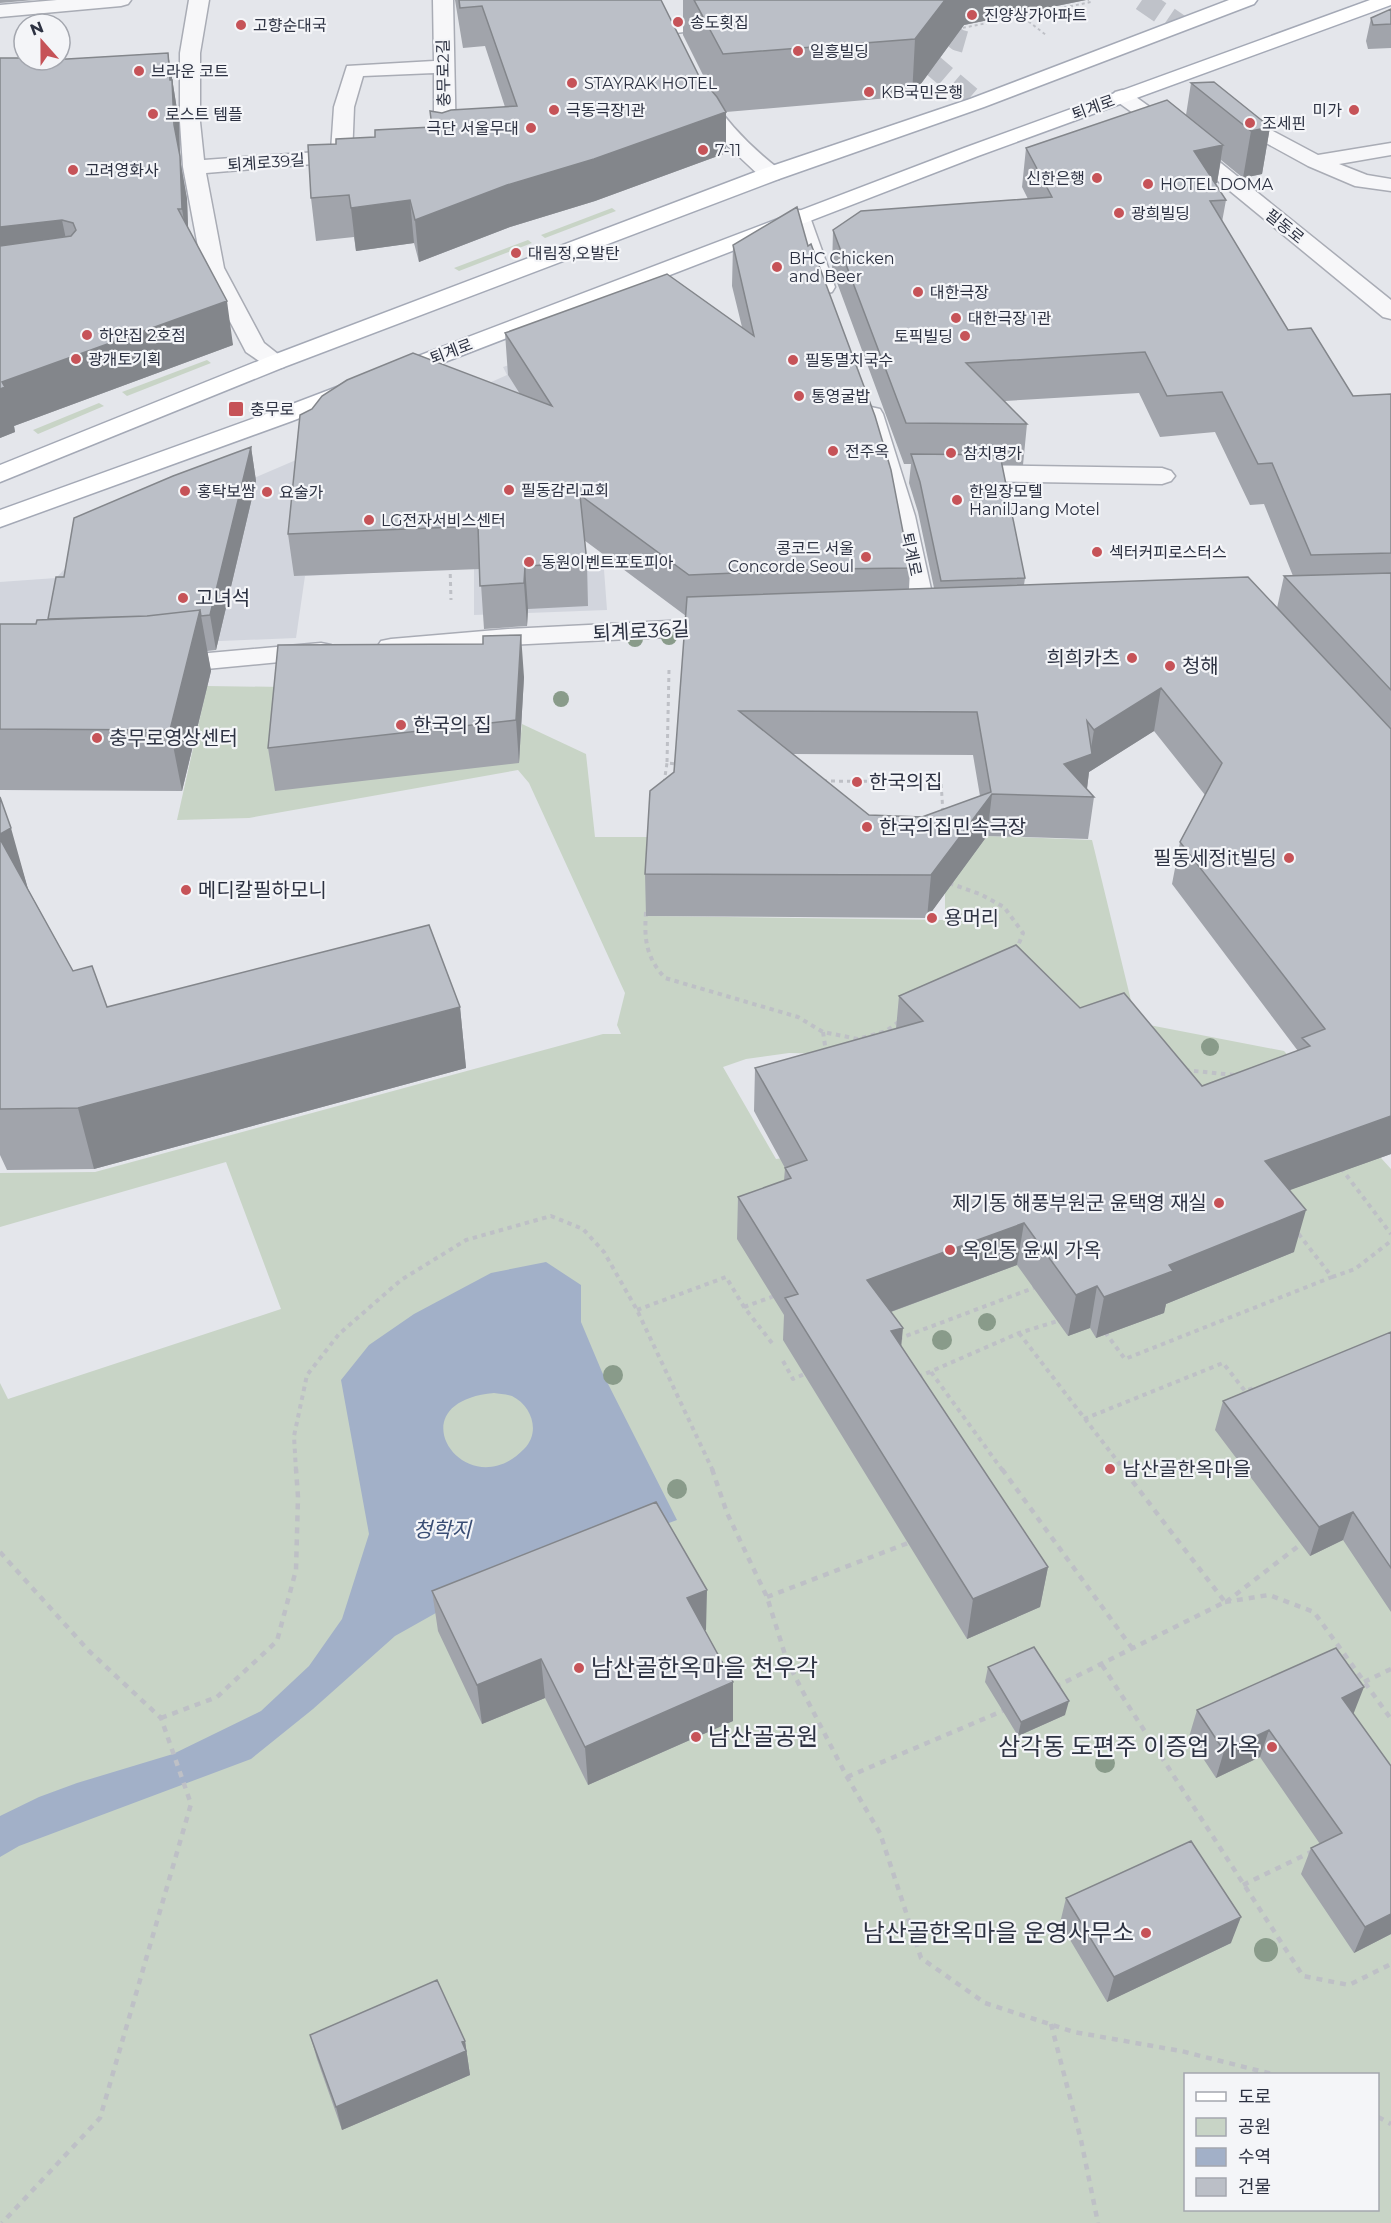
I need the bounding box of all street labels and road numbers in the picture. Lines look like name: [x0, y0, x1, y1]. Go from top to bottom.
street label: 충무로2길: [433, 39, 454, 107]
street label: 퇴계로: [1069, 91, 1117, 124]
street label: 퇴계로39길: [227, 150, 305, 175]
street label: 필동로: [1262, 205, 1308, 248]
street label: 퇴계로: [427, 335, 475, 368]
street label: 퇴계로: [898, 531, 925, 578]
street label: 퇴계로36길: [592, 616, 690, 646]

